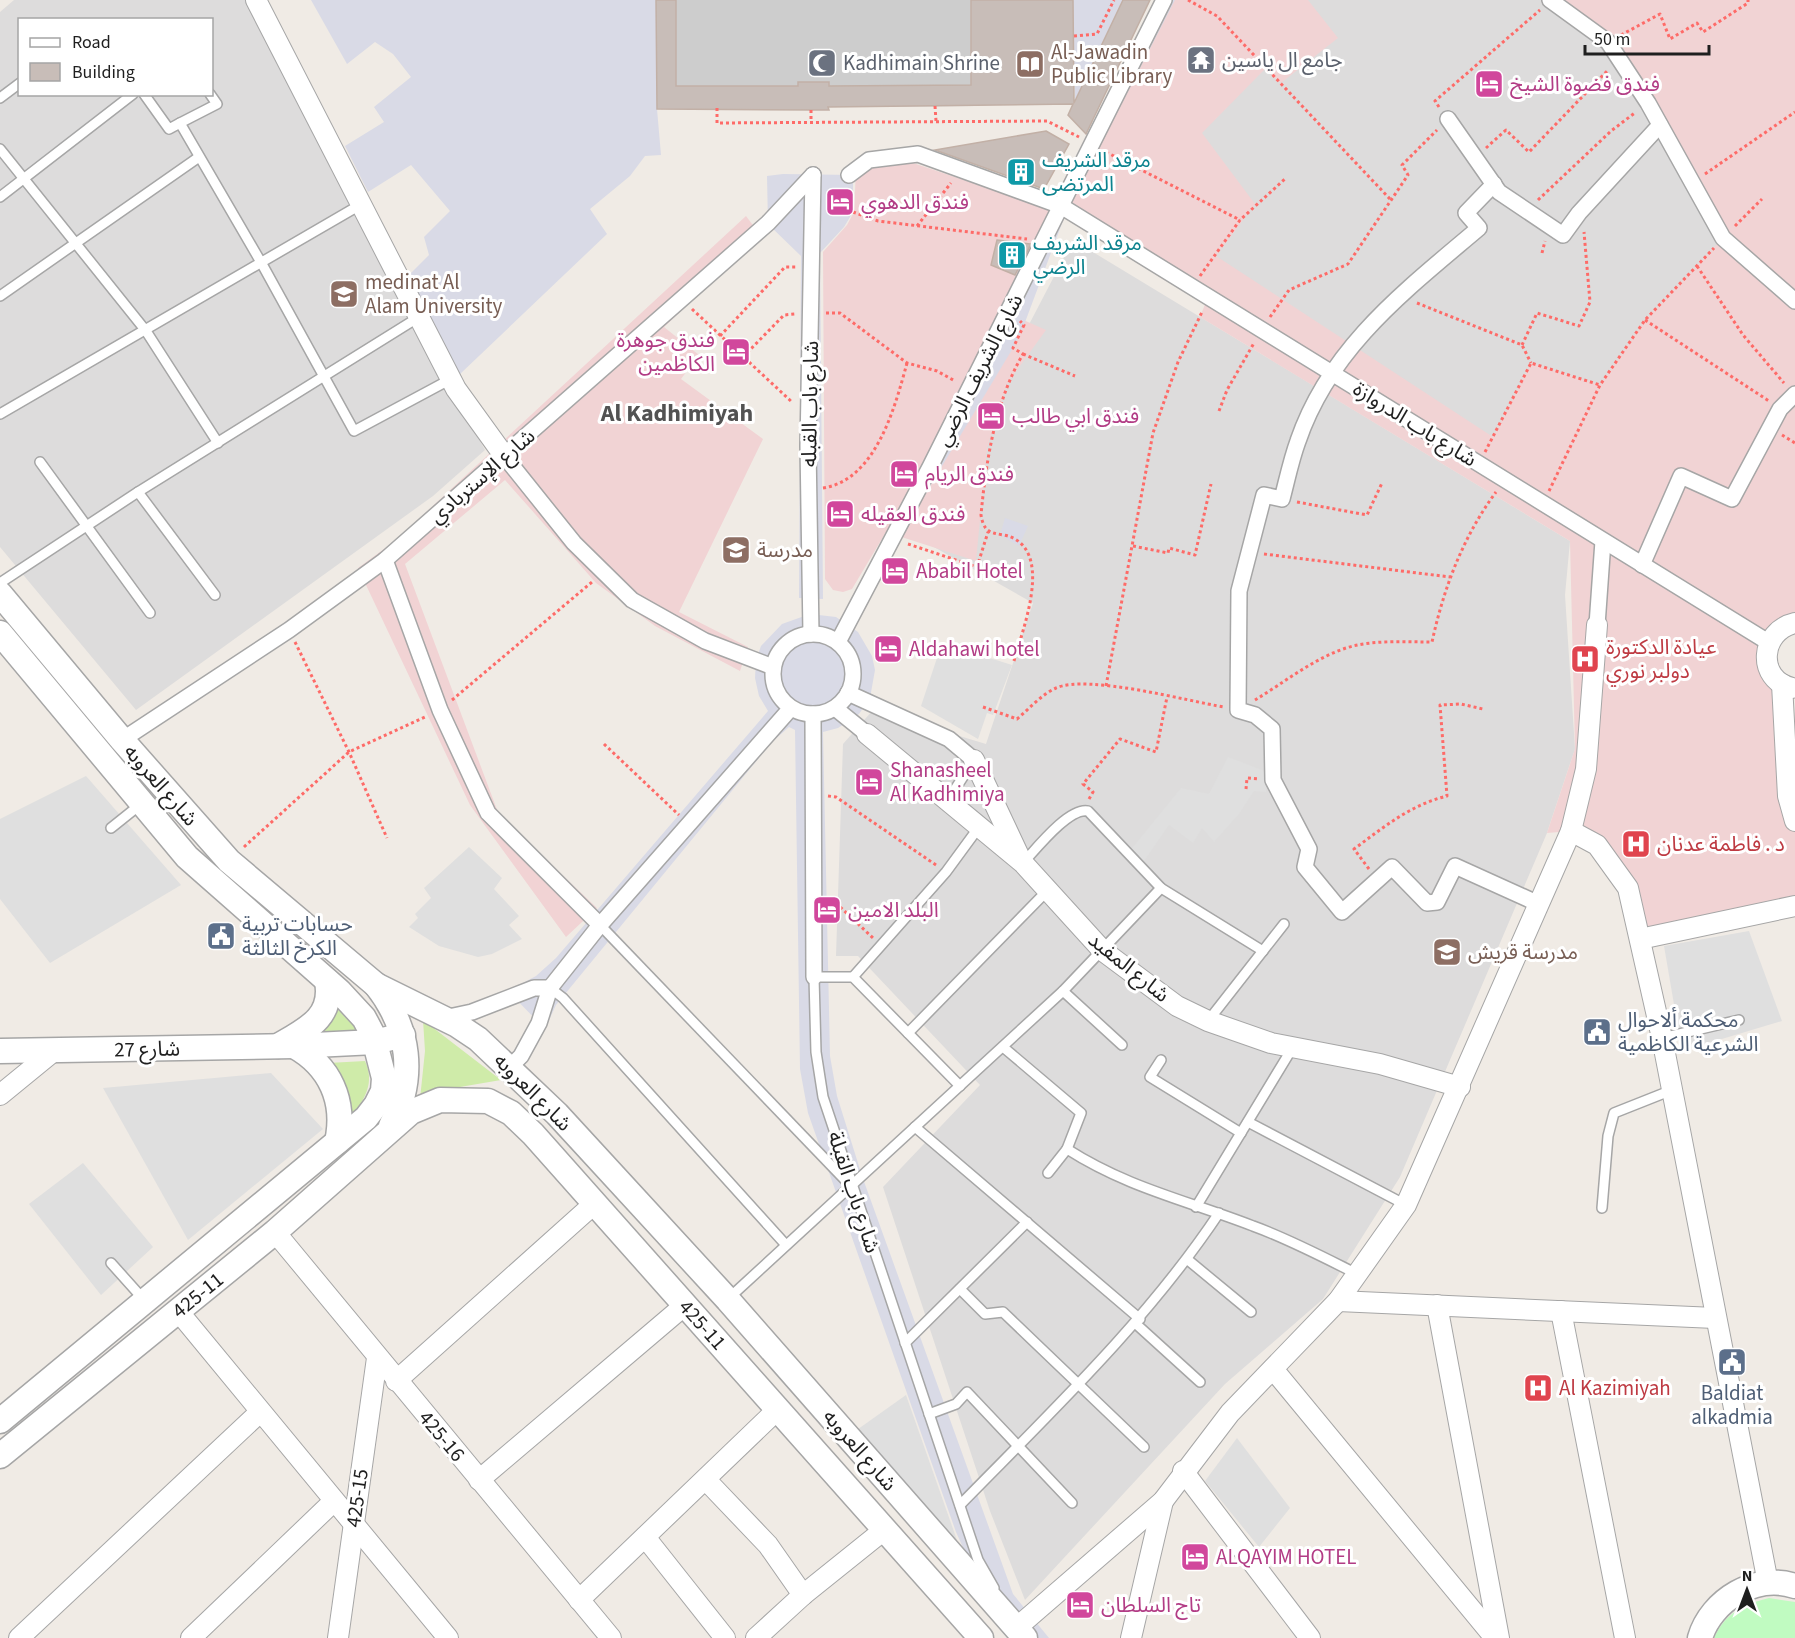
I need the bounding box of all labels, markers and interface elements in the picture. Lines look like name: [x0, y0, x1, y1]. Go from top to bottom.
legend: [18, 18, 213, 96]
scale bar: [1585, 18, 1710, 56]
text: 50 m: [1594, 27, 1630, 52]
text: Road: [72, 30, 111, 55]
place label: Al-Jawadin Public Library: [1051, 37, 1172, 91]
temple icon: جامع ال ياسين: [1185, 44, 1217, 76]
place label: جامع ال ياسين: [1222, 45, 1343, 75]
mosque icon: Kadhimain Shrine: [806, 47, 838, 79]
place label: Kadhimain Shrine: [843, 48, 1000, 78]
library icon: Al-Jawadin Public Library: [1014, 48, 1046, 80]
text: Building: [72, 60, 135, 85]
hotel icon: فندق فضوة الشيخ: [1473, 68, 1505, 100]
place label: فندق فضوة الشيخ: [1510, 69, 1660, 99]
place label: مرقد الشريف المرتضى: [1042, 145, 1151, 199]
building icon: مرقد الشريف المرتضى: [1005, 156, 1037, 188]
hotel icon: فندق الدهوي: [824, 186, 856, 218]
place label: فندق الدهوي: [861, 187, 969, 218]
place label: مرقد الشريف الرضي: [1033, 228, 1142, 283]
building icon: مرقد الشريف الرضي: [996, 239, 1028, 271]
place label: medinat Al Alam University: [365, 267, 503, 321]
school or university icon: medinat Al Alam University: [328, 278, 360, 310]
street label: شارع الشريف الرضي: [928, 289, 1031, 452]
place label: فندق جوهرة الكاظمين: [616, 325, 715, 379]
hotel icon: فندق جوهرة الكاظمين: [720, 336, 752, 368]
street label: شارع باب القبله: [794, 340, 826, 468]
street label: شارع باب الدروازة: [1347, 374, 1483, 474]
district label: Al Kadhimiyah: [600, 396, 753, 431]
hotel icon: فندق ابي طالب: [975, 400, 1007, 432]
place label: فندق ابي طالب: [1012, 401, 1139, 432]
street label: شارع الإستربادي: [422, 421, 542, 531]
hotel icon: فندق الريام: [888, 458, 920, 490]
place label: فندق الريام: [925, 459, 1014, 490]
hotel icon: فندق العقيله: [824, 498, 856, 530]
place label: فندق العقيله: [861, 499, 965, 529]
school or university icon: مدرسة: [720, 534, 752, 566]
place label: مدرسة: [757, 535, 813, 565]
hotel icon: Ababil Hotel: [879, 555, 911, 587]
place label: Ababil Hotel: [916, 556, 1023, 586]
place label: عيادة الدكتورة دولبر نوري: [1606, 632, 1717, 687]
hotel icon: Aldahawi hotel: [872, 633, 904, 665]
place label: Aldahawi hotel: [909, 634, 1040, 664]
hospital icon: عيادة الدكتورة دولبر نوري: [1569, 643, 1601, 675]
street label: شارع العروبه: [117, 737, 205, 833]
place label: Shanasheel Al Kadhimiya: [890, 755, 1005, 809]
hotel icon: Shanasheel Al Kadhimiya: [853, 766, 885, 798]
hospital icon: د . فاطمة عدنان: [1620, 828, 1652, 860]
place label: د . فاطمة عدنان: [1657, 829, 1785, 859]
hotel icon: البلد الامين: [811, 894, 843, 926]
place label: البلد الامين: [848, 895, 939, 925]
place label: حسابات تربية الكرخ الثالثة: [242, 909, 353, 963]
public building icon: حسابات تربية الكرخ الثالثة: [205, 920, 237, 952]
street label: شارع المفيد: [1082, 925, 1176, 1009]
school or university icon: مدرسة قريش: [1431, 936, 1463, 968]
place label: مدرسة قريش: [1468, 937, 1578, 967]
place label: محكمة ألاحوال الشرعية الكاظمية: [1618, 1005, 1759, 1059]
public building icon: محكمة ألاحوال الشرعية الكاظمية: [1581, 1016, 1613, 1048]
street label: شارع 27: [114, 1033, 180, 1065]
street label: شارع العروبه: [487, 1046, 579, 1138]
street label: شارع باب القبلة: [820, 1127, 888, 1257]
street label: 425-11: [165, 1265, 230, 1325]
street label: 425-11: [672, 1293, 733, 1357]
public building icon: Baldiat alkadmia: [1716, 1346, 1748, 1378]
hospital icon: Al Kazimiyah: [1522, 1372, 1554, 1404]
place label: Al Kazimiyah: [1559, 1373, 1671, 1403]
place label: Baldiat alkadmia: [1691, 1378, 1773, 1432]
street label: شارع العروبه: [816, 1402, 904, 1498]
street label: 425-16: [412, 1404, 472, 1468]
street label: 425-15: [338, 1467, 376, 1529]
hotel icon: ALQAYIM HOTEL: [1179, 1541, 1211, 1573]
place label: ALQAYIM HOTEL: [1216, 1542, 1357, 1572]
north arrow: [1717, 1560, 1777, 1620]
text: N: [1742, 1565, 1752, 1587]
hotel icon: تاج السلطان: [1064, 1589, 1096, 1621]
place label: تاج السلطان: [1101, 1590, 1201, 1620]

